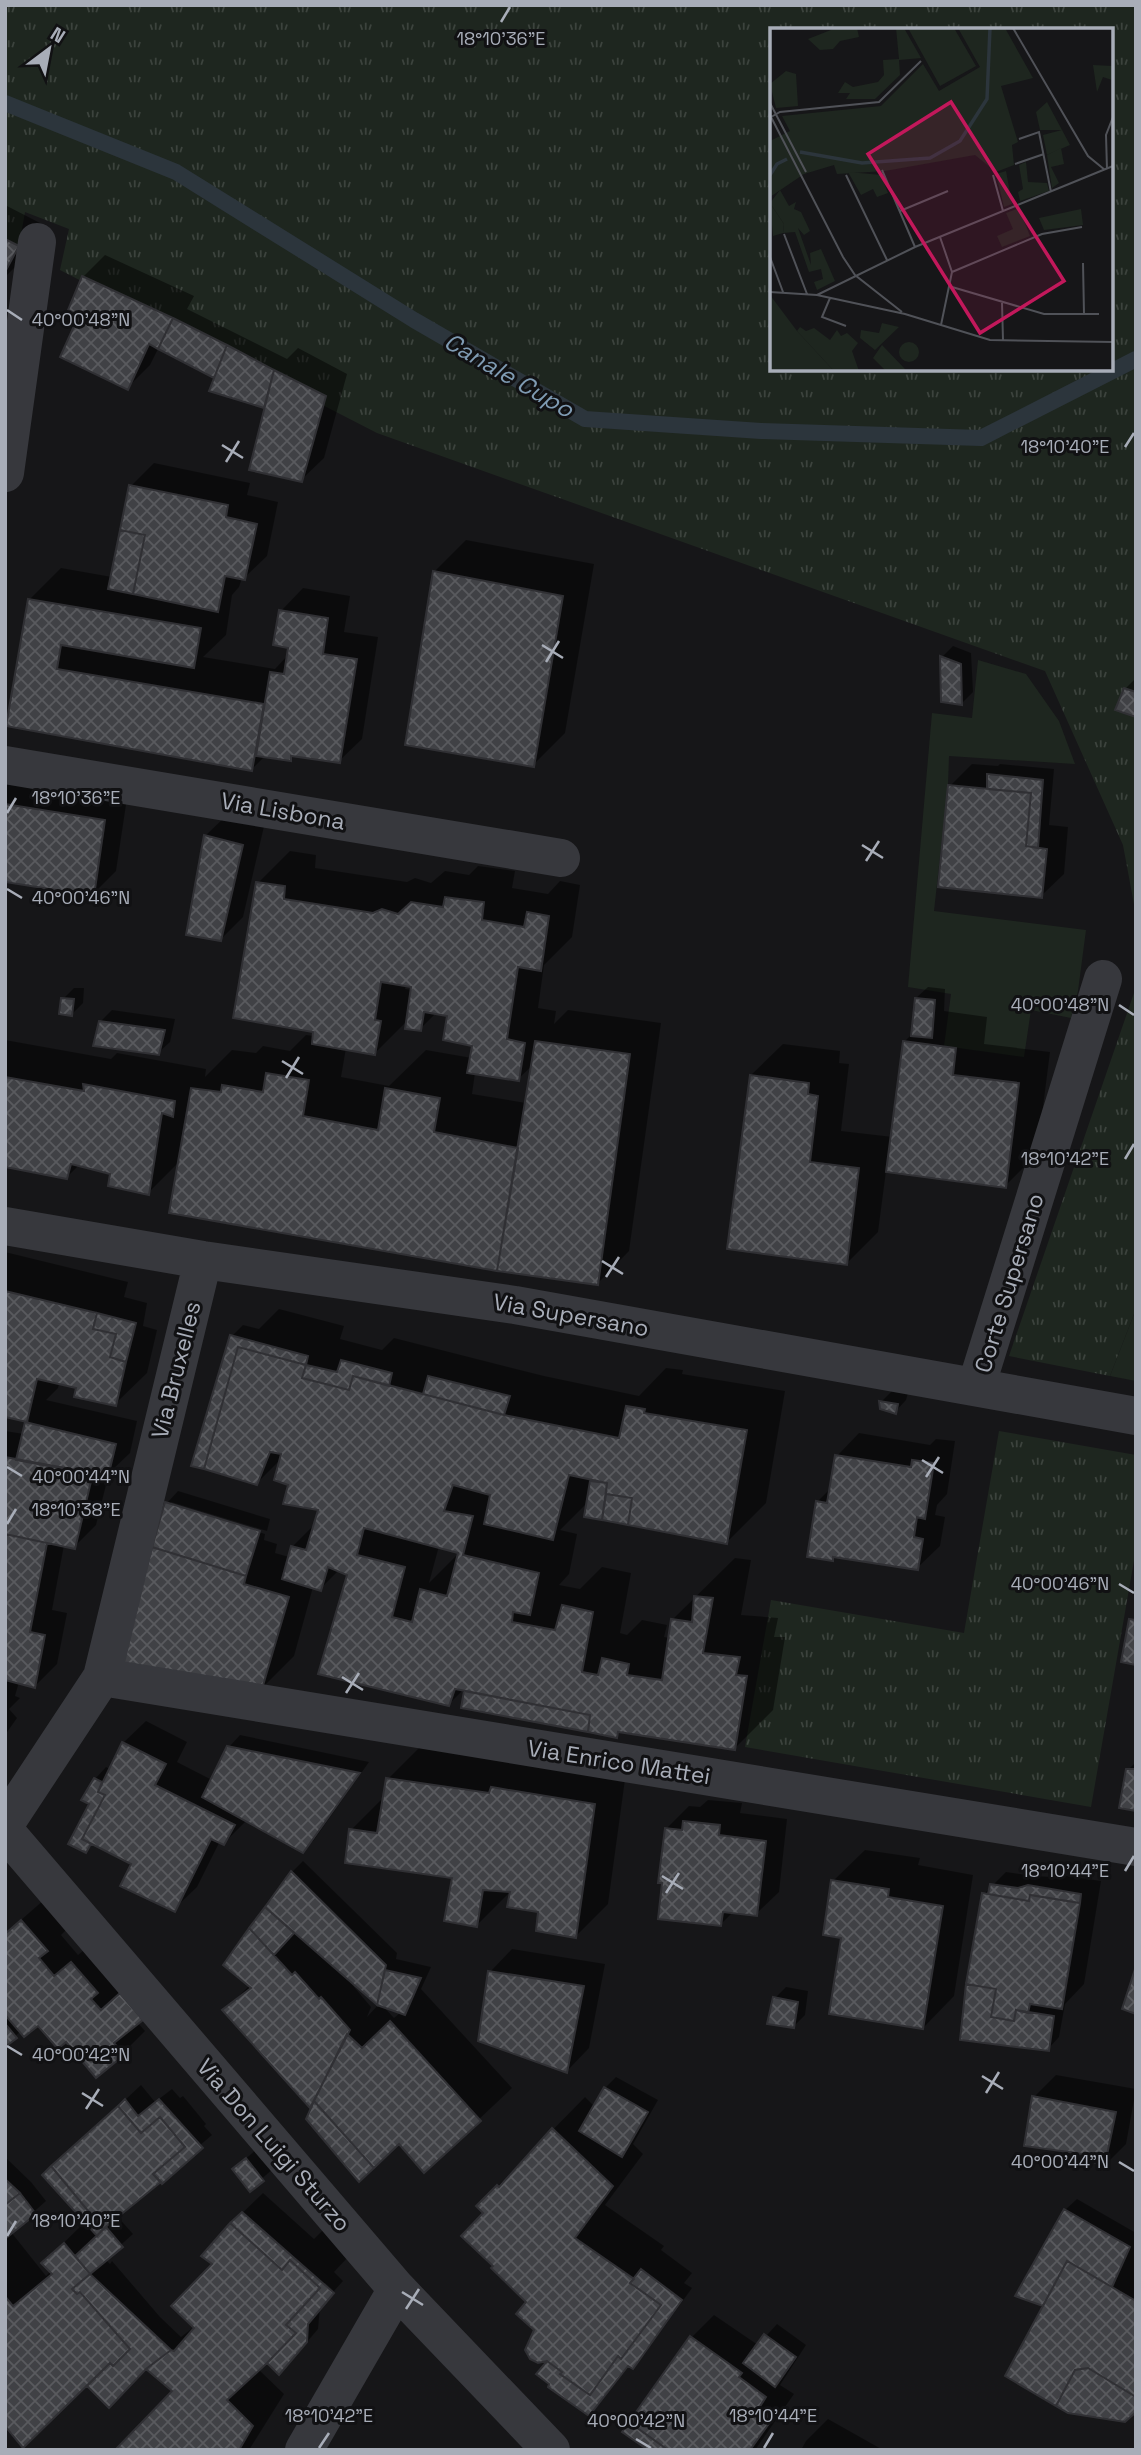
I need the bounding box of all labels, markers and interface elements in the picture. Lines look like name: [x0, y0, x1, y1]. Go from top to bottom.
north arrow: [14, 14, 84, 84]
text: N: [46, 21, 70, 49]
text: 18°10'36"E: [457, 27, 545, 50]
inset map: [770, 28, 1113, 371]
text: 40°00'48"N: [32, 308, 130, 331]
water label: Canale Cupo: [439, 325, 580, 425]
text: 18°10'40"E: [1021, 435, 1110, 458]
street label: Via Lisbona: [219, 785, 347, 837]
text: 18°10'36"E: [32, 786, 120, 809]
text: 40°00'46"N: [32, 886, 130, 909]
text: 40°00'48"N: [1011, 993, 1109, 1016]
text: 18°10'42"E: [1021, 1147, 1109, 1170]
street label: Corte Supersano: [967, 1190, 1051, 1376]
street label: Via Supersano: [491, 1287, 651, 1343]
street label: Via Bruxelles: [144, 1298, 208, 1442]
text: 40°00'44"N: [32, 1465, 130, 1488]
text: 18°10'38"E: [31, 1498, 121, 1521]
text: 40°00'46"N: [1011, 1572, 1109, 1595]
street label: Via Enrico Mattei: [525, 1733, 713, 1791]
text: 18°10'44"E: [1021, 1859, 1109, 1882]
text: 40°00'42"N: [32, 2043, 130, 2066]
street label: Via Don Luigi Sturzo: [190, 2052, 358, 2238]
text: 40°00'44"N: [1011, 2150, 1109, 2173]
text: 18°10'40"E: [32, 2209, 121, 2232]
text: 18°10'42"E: [285, 2404, 373, 2427]
text: 18°10'44"E: [729, 2404, 817, 2427]
text: 40°00'42"N: [587, 2409, 685, 2432]

